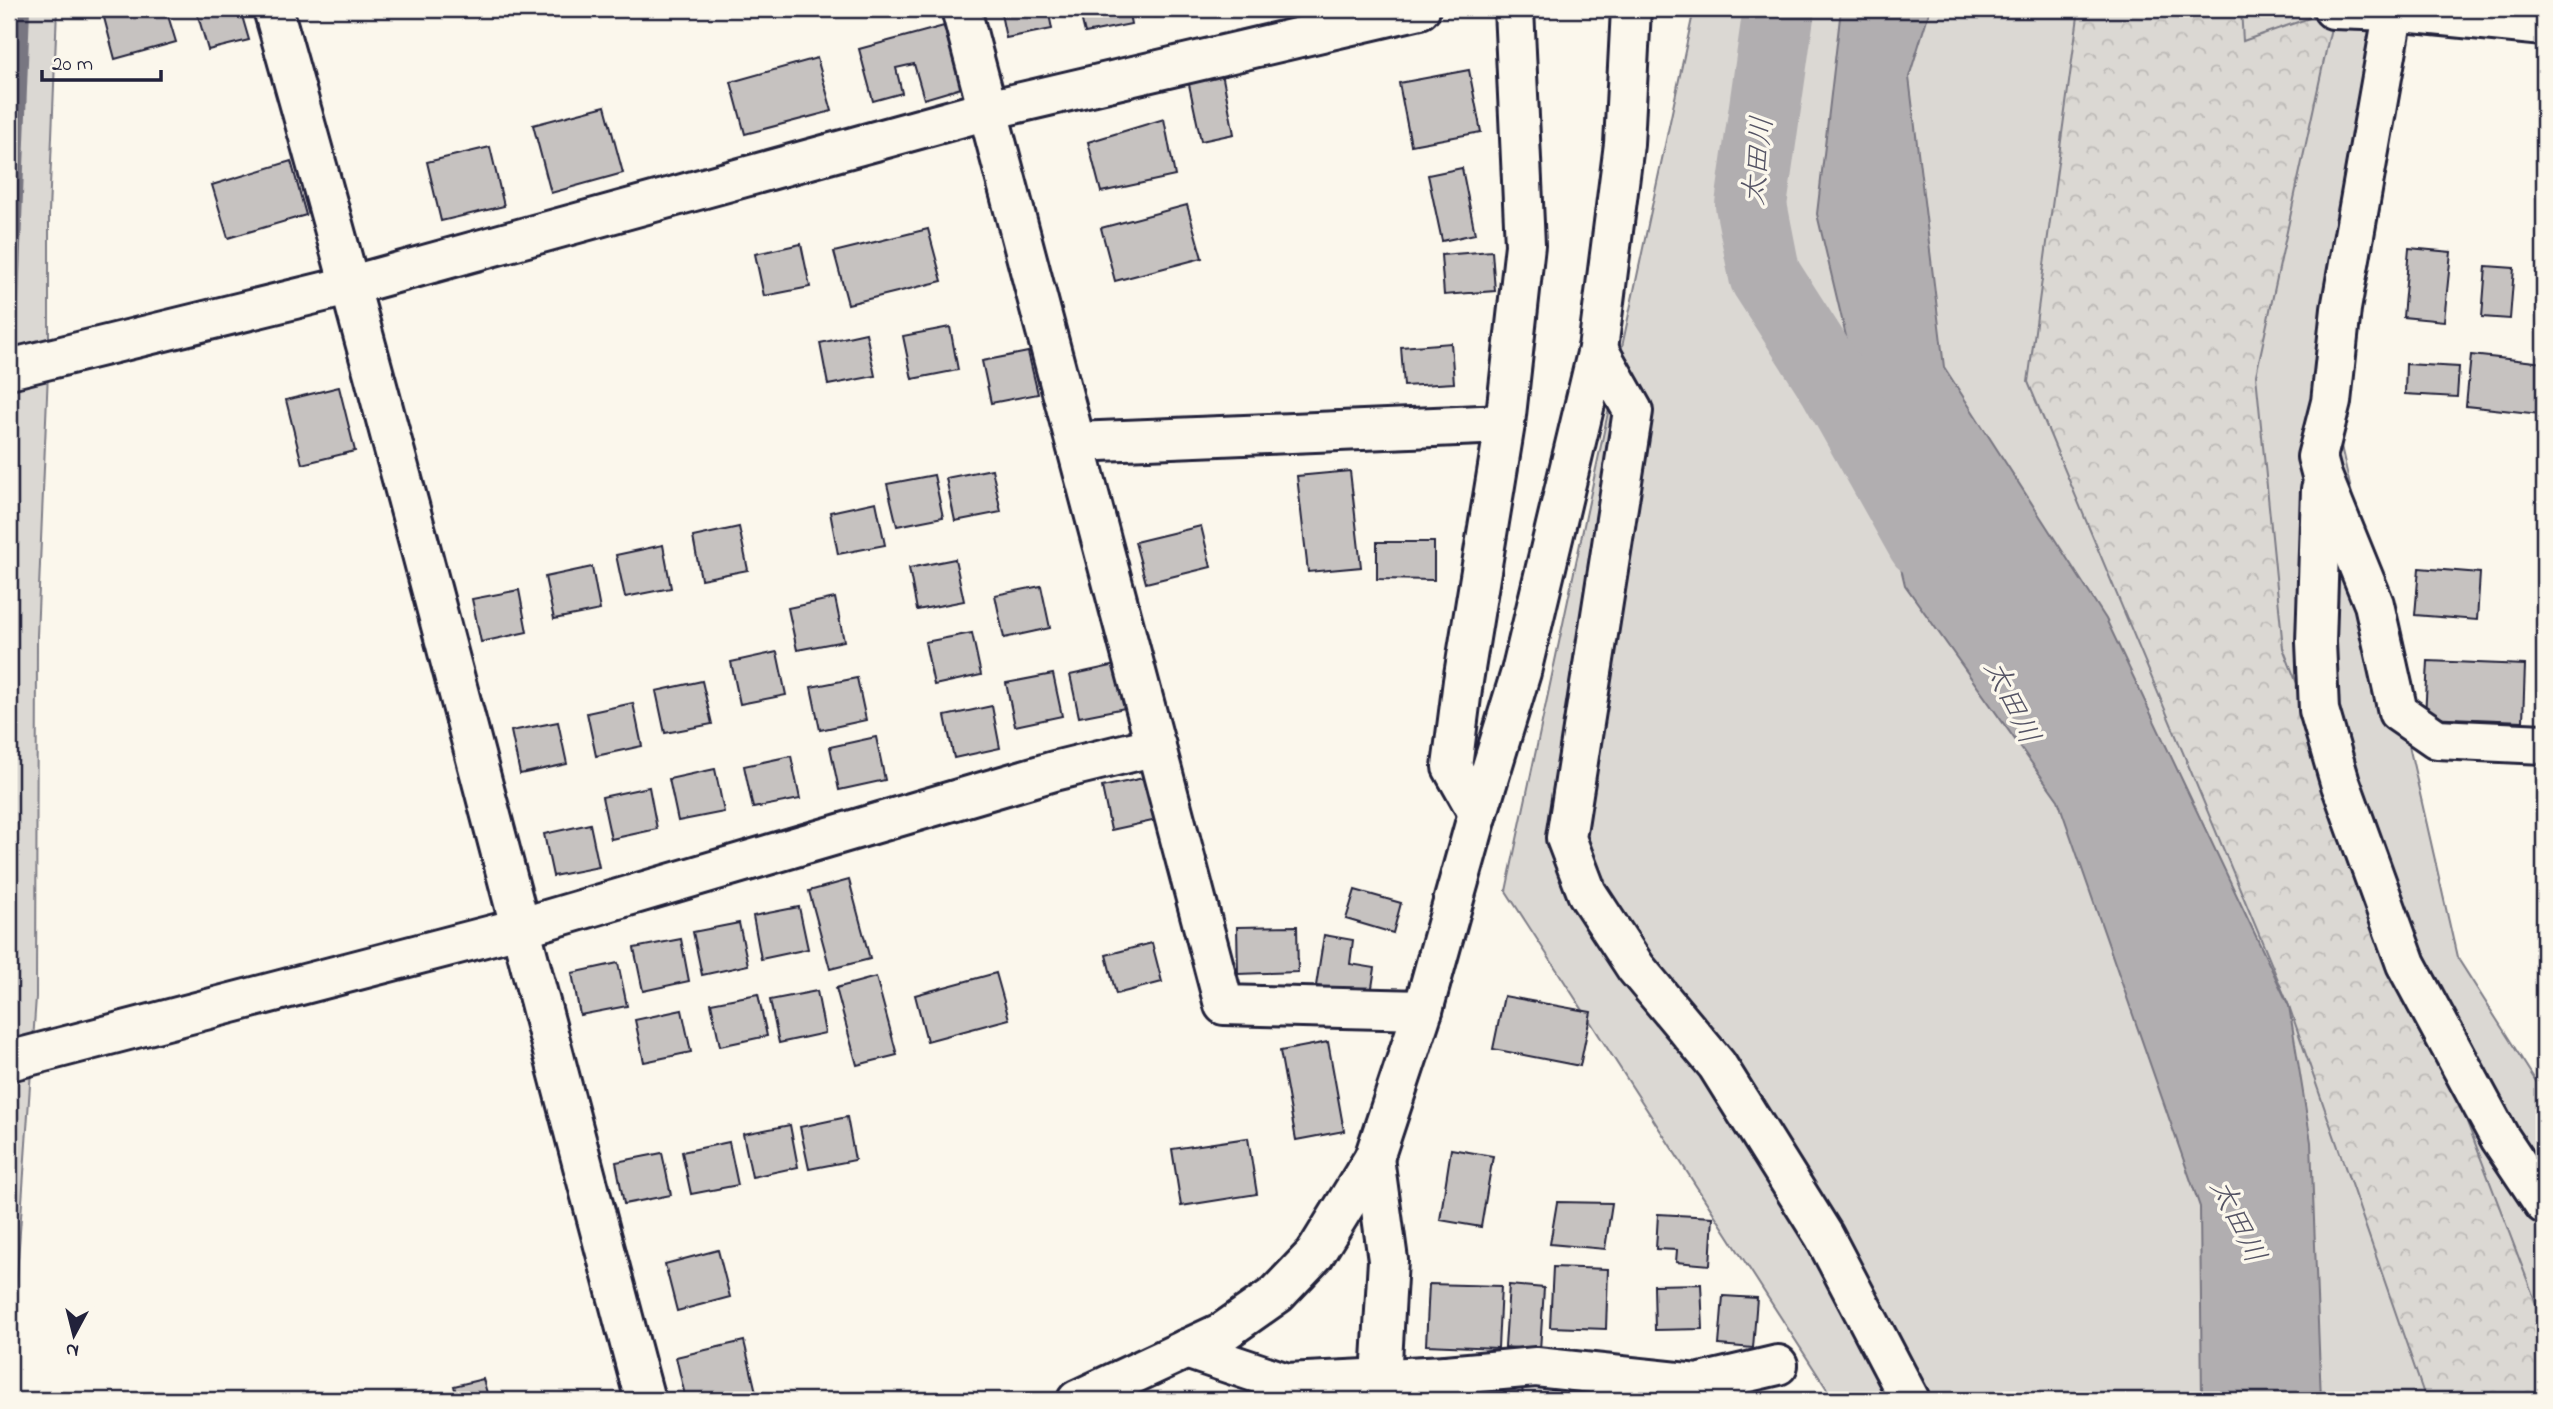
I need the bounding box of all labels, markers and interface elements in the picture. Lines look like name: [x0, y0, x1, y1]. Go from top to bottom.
scale bar: [42, 38, 161, 82]
text: 20 m: [52, 50, 93, 80]
water label: 太田川: [1733, 114, 1787, 208]
water label: 太田川: [1970, 653, 2050, 753]
water label: 太田川: [2196, 1172, 2276, 1272]
north arrow: [38, 1300, 108, 1370]
text: N: [64, 1335, 80, 1364]

